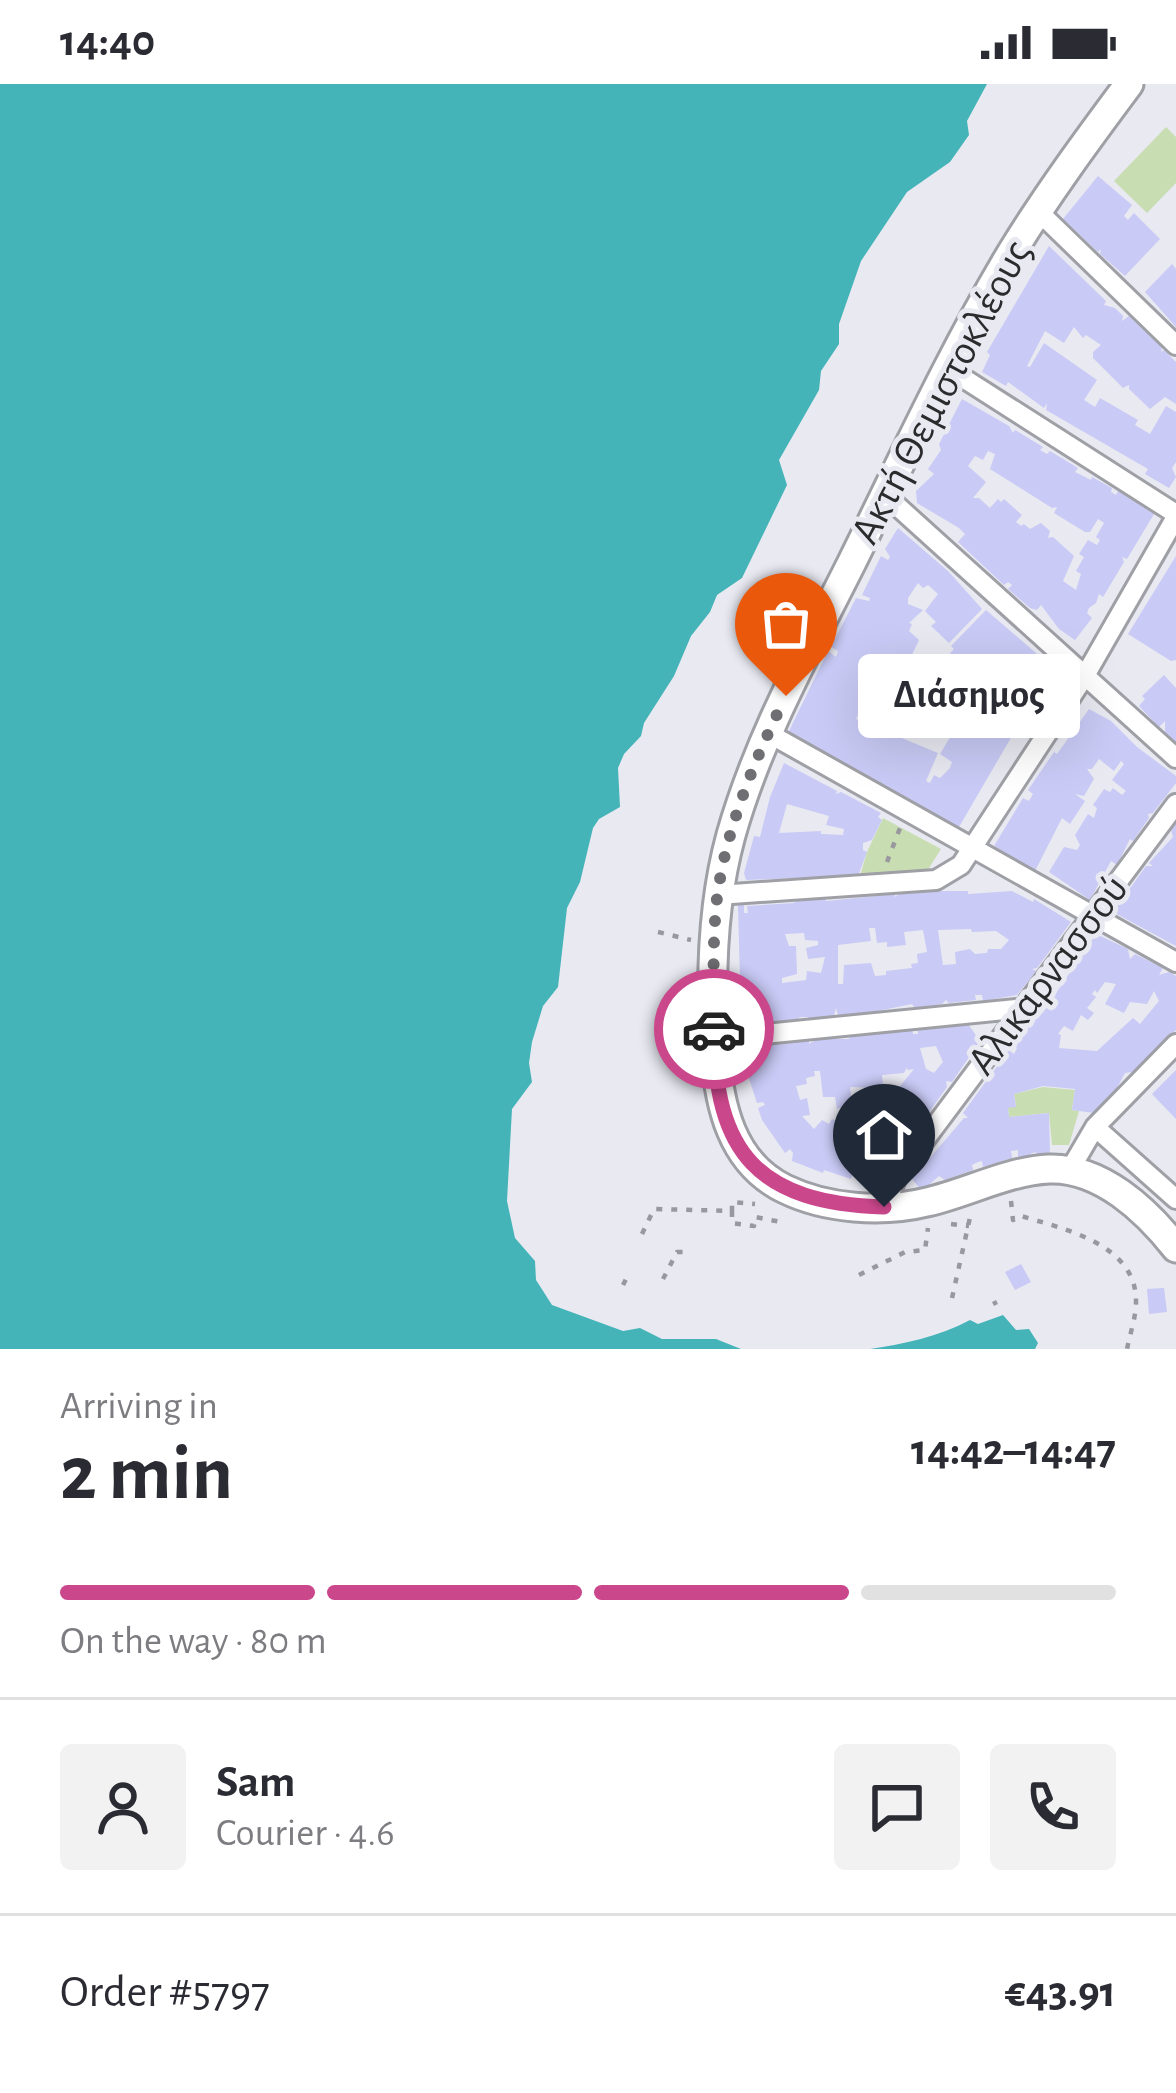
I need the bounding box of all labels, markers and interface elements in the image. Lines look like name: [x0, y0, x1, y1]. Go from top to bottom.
text: 14:40: [60, 19, 155, 64]
street label: Ακτή Θεμιστοκλέους: [843, 233, 1039, 551]
pin: [735, 573, 837, 696]
icon: bag: [753, 591, 819, 657]
callout: Διάσημος: [858, 654, 1080, 738]
text: Διάσημος: [893, 676, 1045, 715]
street label: Αλικαρνασσού: [960, 868, 1136, 1082]
courier: [654, 969, 774, 1089]
icon: car: [681, 996, 747, 1062]
pin: [833, 1084, 935, 1207]
icon: home: [851, 1102, 917, 1168]
text: Arriving in: [60, 1387, 218, 1426]
text: 14:42–14:47: [911, 1428, 1116, 1473]
text: 2 min: [60, 1436, 233, 1514]
text: On the way · 80 m: [60, 1622, 327, 1661]
button: person: [60, 1744, 186, 1870]
button: chat: [834, 1744, 960, 1870]
button: phone: [990, 1744, 1116, 1870]
text: Sam: [216, 1760, 295, 1805]
text: Courier · 4.6: [216, 1814, 395, 1853]
text: Order #5797: [60, 1970, 270, 2015]
text: €43.91: [1005, 1970, 1116, 2015]

